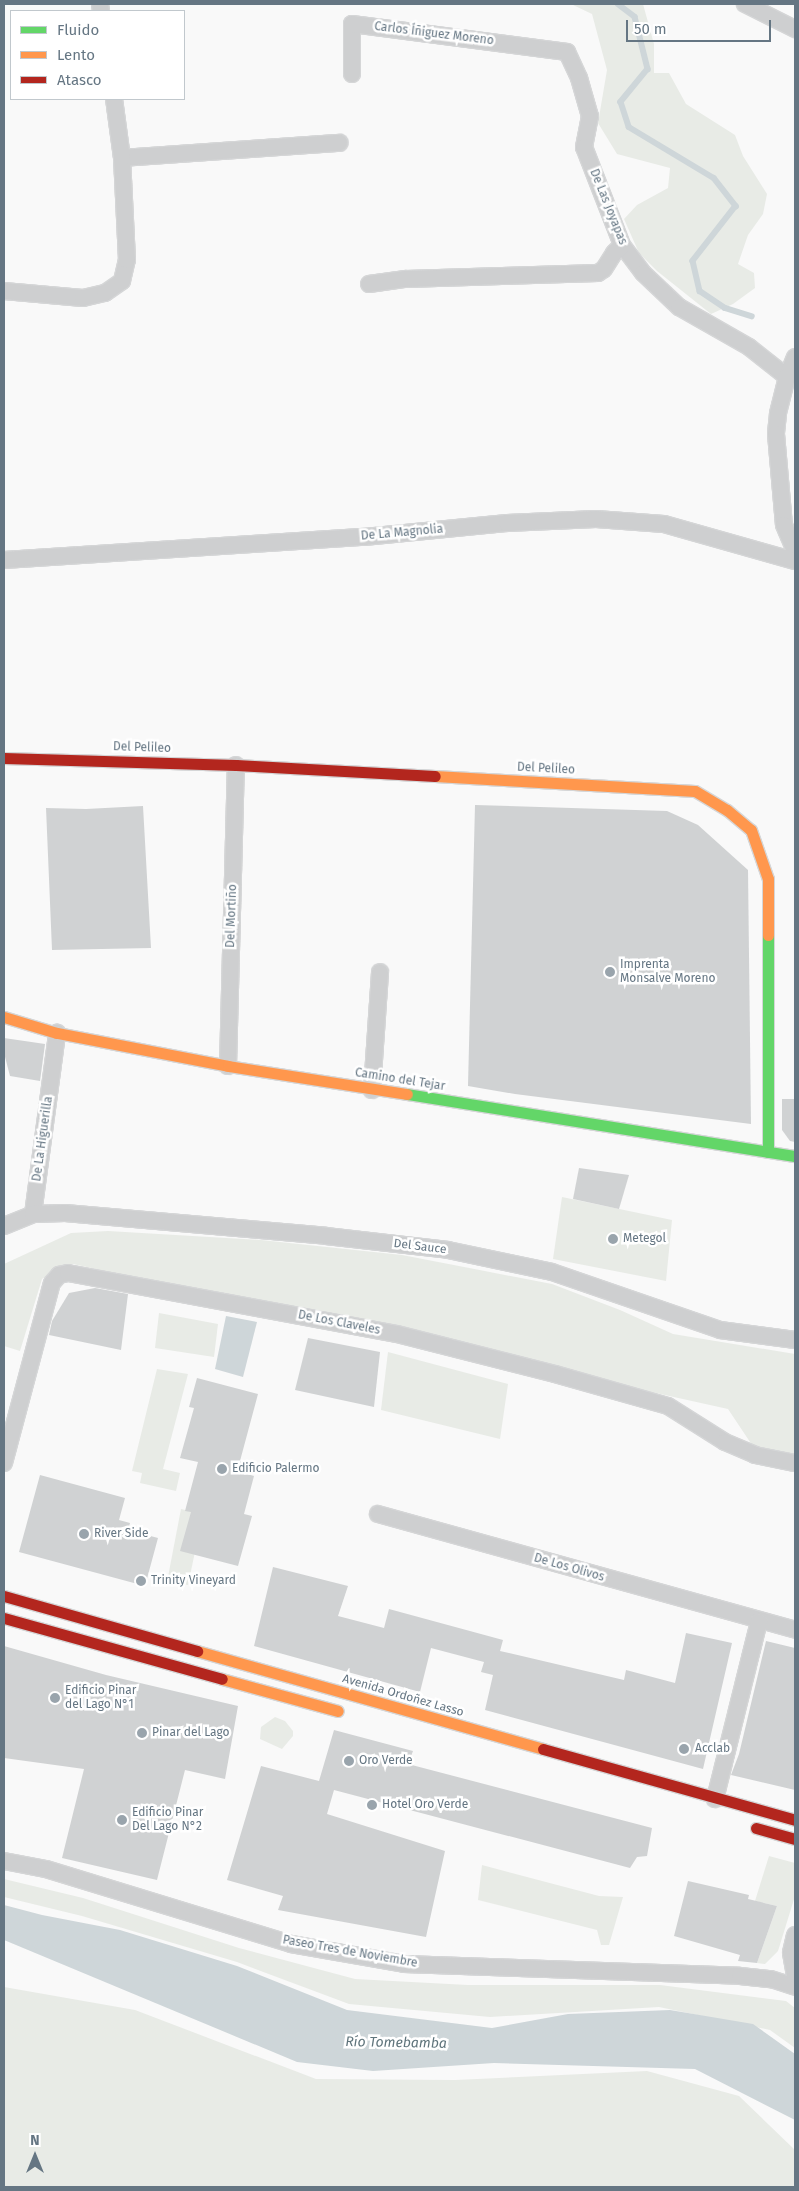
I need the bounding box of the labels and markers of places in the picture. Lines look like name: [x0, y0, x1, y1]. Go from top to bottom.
place label: Imprenta Monsalve Moreno: [620, 958, 715, 986]
marker: Imprenta Monsalve Moreno: [604, 966, 616, 978]
place label: Metegol: [623, 1232, 666, 1246]
marker: Metegol: [607, 1233, 619, 1245]
place label: Edificio Palermo: [232, 1462, 320, 1476]
marker: Edificio Palermo: [216, 1463, 228, 1475]
place label: River Side: [94, 1527, 148, 1541]
marker: River Side: [78, 1528, 90, 1540]
place label: Trinity Vineyard: [151, 1574, 236, 1588]
marker: Trinity Vineyard: [135, 1575, 147, 1587]
place label: Edificio Pinar del Lago N°1: [65, 1684, 136, 1712]
marker: Edificio Pinar del Lago N°1: [49, 1692, 61, 1704]
place label: Pinar del Lago: [152, 1726, 229, 1740]
marker: Pinar del Lago: [136, 1727, 148, 1739]
marker: Acclab: [677, 1742, 691, 1756]
place label: Acclab: [695, 1742, 730, 1756]
place label: Oro Verde: [359, 1754, 413, 1768]
marker: Oro Verde: [343, 1755, 355, 1767]
place label: Hotel Oro Verde: [382, 1798, 468, 1812]
marker: Hotel Oro Verde: [366, 1799, 378, 1811]
place label: Edificio Pinar Del Lago N°2: [132, 1806, 203, 1834]
marker: Edificio Pinar Del Lago N°2: [116, 1814, 128, 1826]

